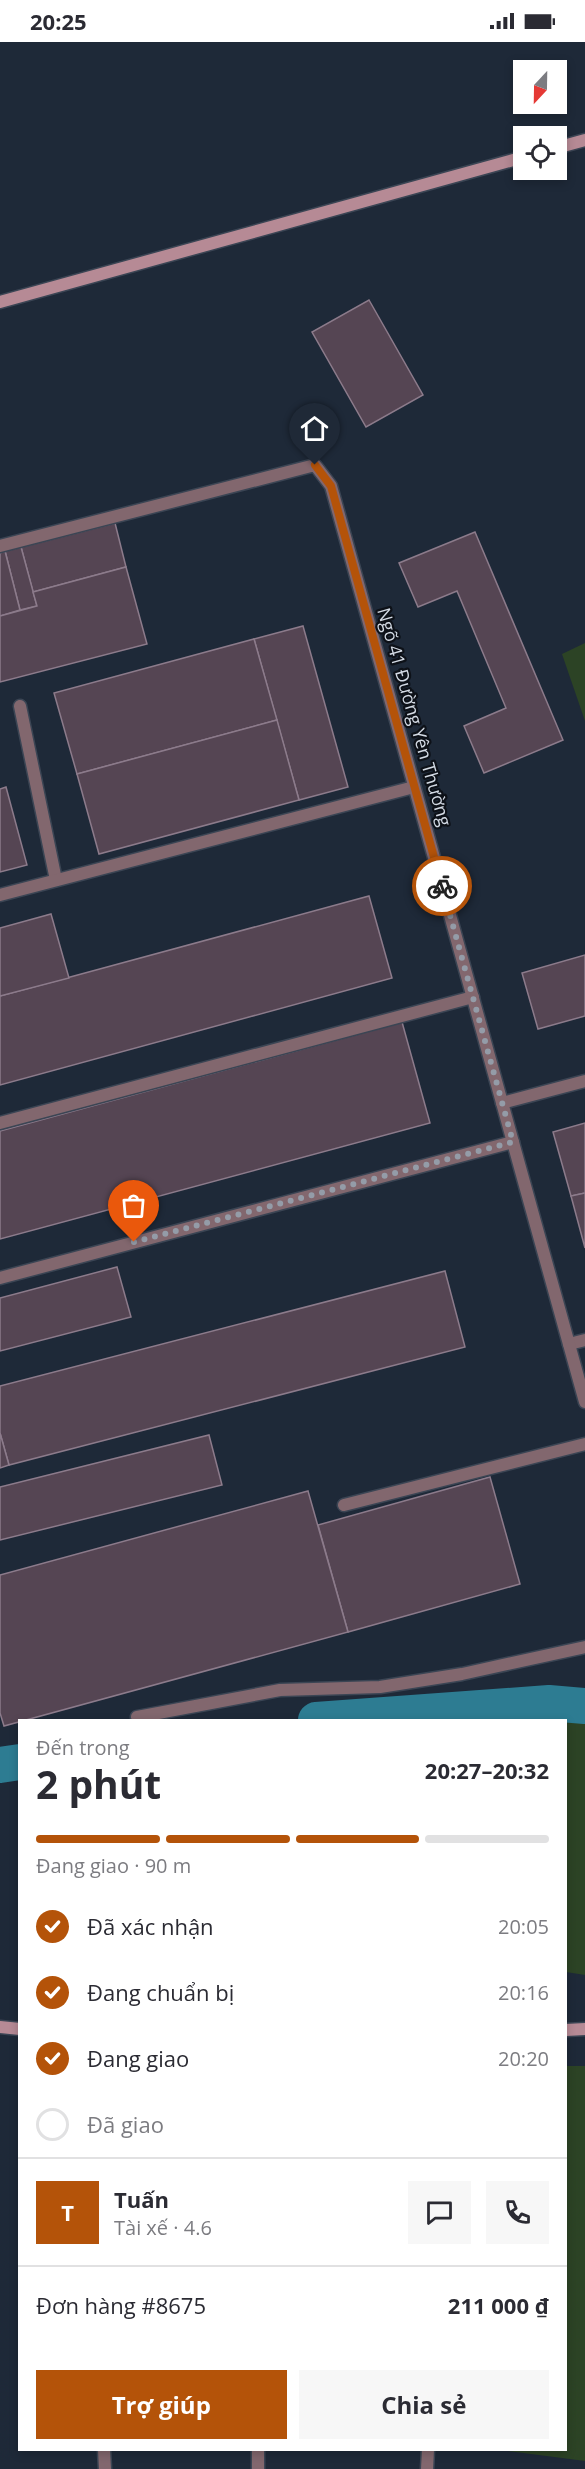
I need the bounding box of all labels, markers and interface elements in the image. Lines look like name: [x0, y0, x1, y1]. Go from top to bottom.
text: 20:25: [30, 6, 87, 36]
north arrow: [513, 60, 567, 114]
map controls: [513, 60, 567, 180]
button: locate: [513, 126, 567, 180]
pin: [289, 403, 340, 465]
icon: home: [298, 412, 331, 445]
street label: Ngõ 41 Đường Yên Thường: [372, 605, 458, 829]
courier: [412, 856, 472, 916]
icon: bike: [426, 870, 459, 903]
pin: [108, 1180, 159, 1242]
icon: bag: [117, 1189, 150, 1222]
text: Đến trong: [36, 1734, 130, 1761]
text: 20:27–20:32: [425, 1755, 549, 1785]
text: 2 phút: [36, 1757, 161, 1810]
text: Đang giao · 90 m: [36, 1852, 191, 1879]
icon: check: [36, 1910, 69, 1943]
text: Đã xác nhận: [87, 1911, 214, 1941]
text: 20:05: [498, 1913, 549, 1940]
icon: check: [36, 1976, 69, 2009]
text: Đang chuẩn bị: [87, 1977, 234, 2007]
text: 20:16: [498, 1979, 549, 2006]
icon: check: [36, 2042, 69, 2075]
text: Đang giao: [87, 2043, 189, 2073]
text: 20:20: [498, 2045, 549, 2072]
text: Đã giao: [87, 2109, 164, 2139]
button: chat: [408, 2181, 471, 2244]
button: phone: [486, 2181, 549, 2244]
text: Tuấn: [114, 2184, 169, 2214]
text: T: [61, 2197, 74, 2227]
text: Tài xế · 4.6: [114, 2214, 212, 2241]
text: Đơn hàng #8675: [36, 2290, 206, 2320]
text: 211 000 ₫: [448, 2290, 549, 2320]
button: Trợ giúp: [36, 2370, 287, 2439]
button: Chia sẻ: [299, 2370, 549, 2439]

